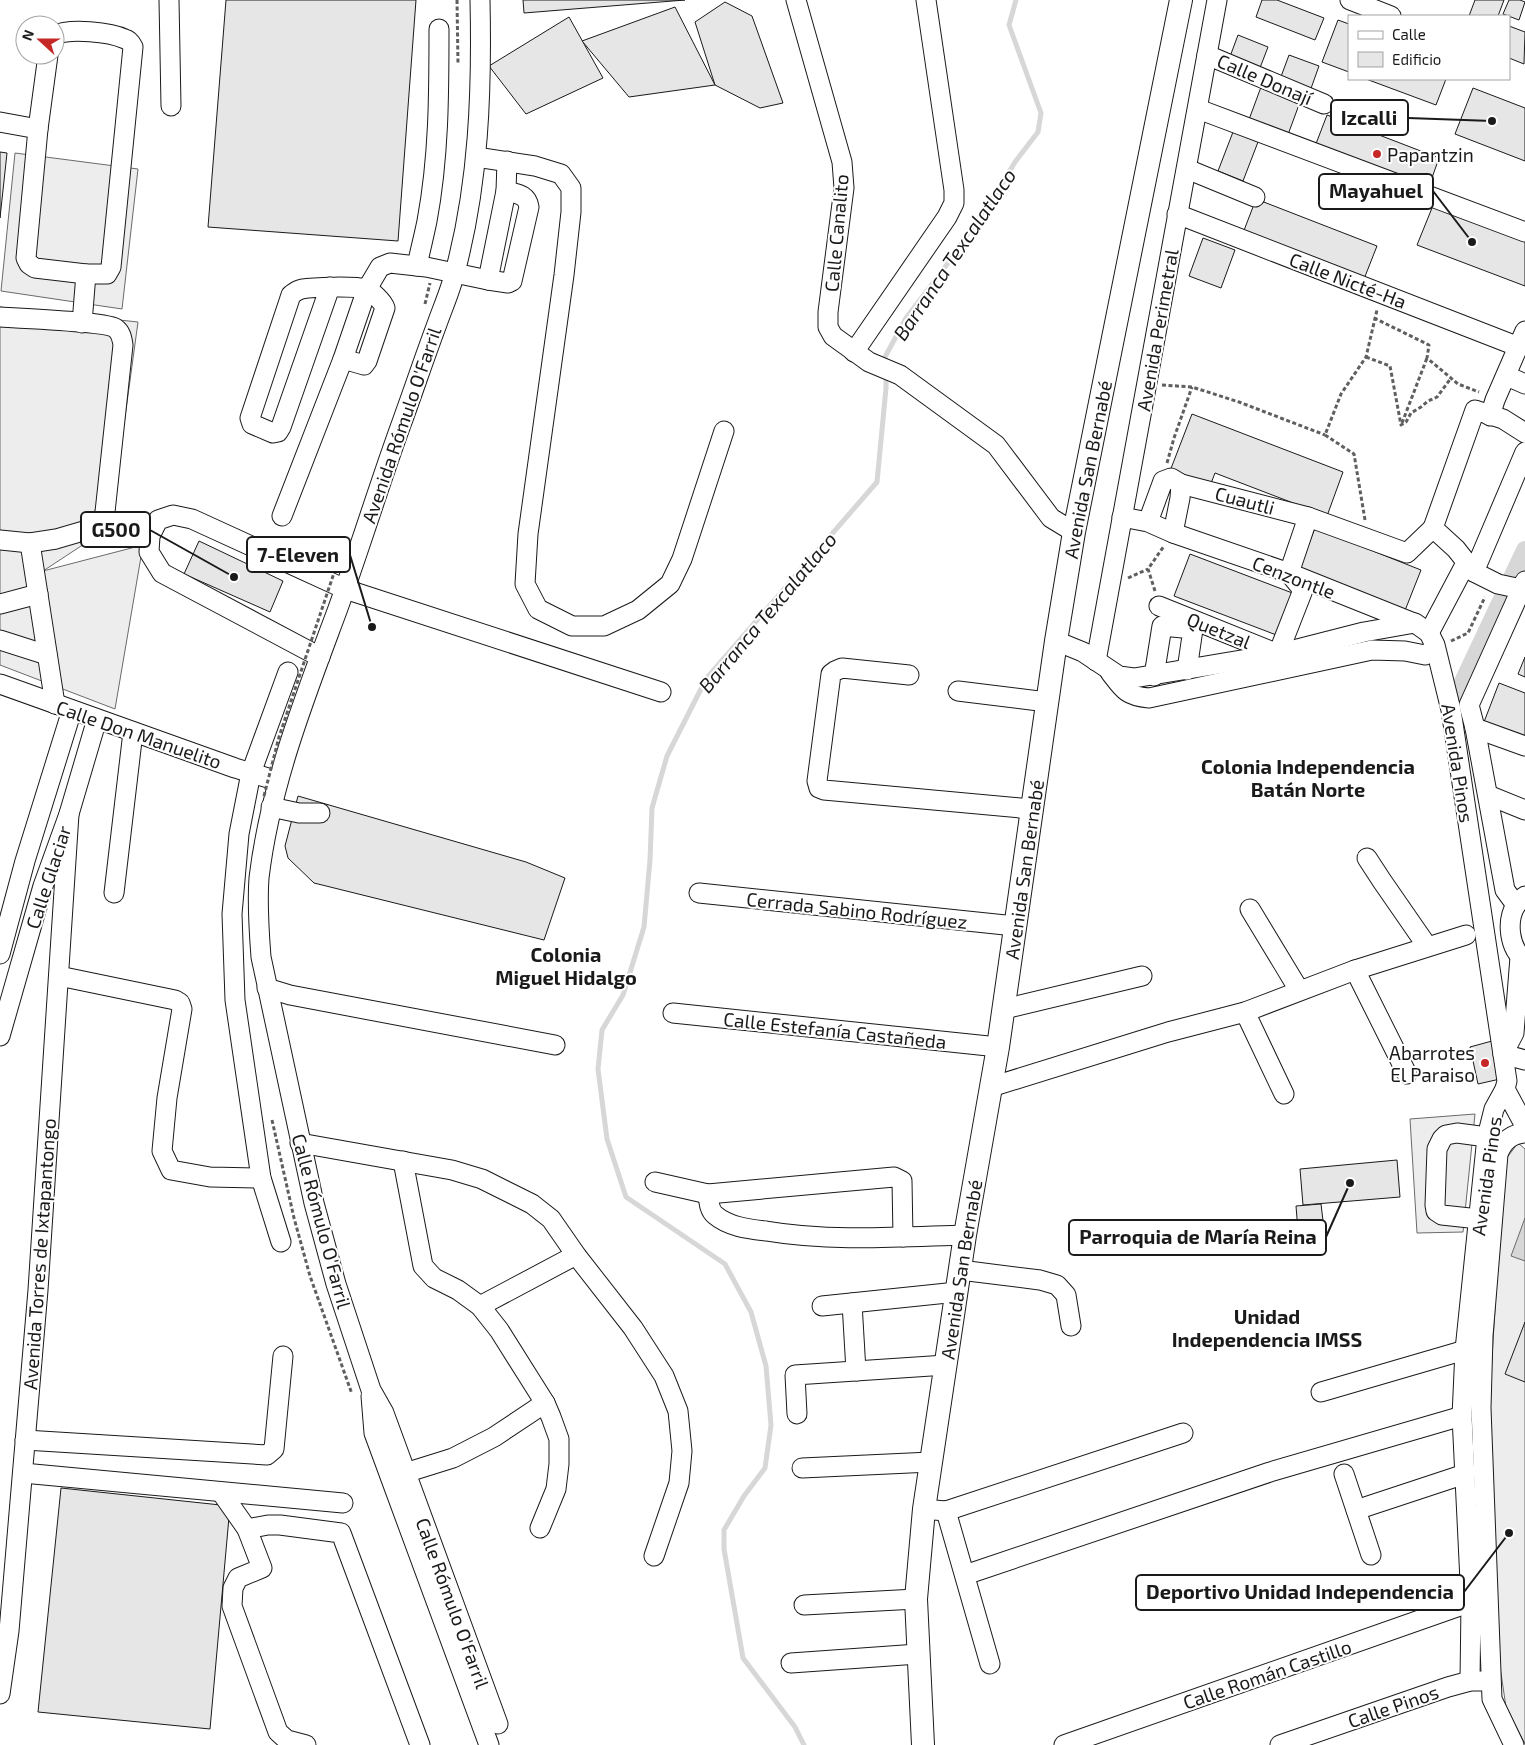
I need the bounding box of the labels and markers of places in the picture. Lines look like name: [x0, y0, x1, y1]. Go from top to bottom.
callout: Izcalli: [1331, 100, 1408, 135]
place label: Papantzin: [1387, 143, 1474, 166]
marker: Papantzin: [1371, 148, 1383, 160]
callout: Mayahuel: [1319, 174, 1433, 209]
callout: G500: [81, 512, 150, 547]
callout: 7-Eleven: [247, 537, 350, 572]
place label: Abarrotes El Paraiso: [1389, 1041, 1475, 1086]
marker: Abarrotes El Paraiso: [1479, 1057, 1491, 1069]
callout: Parroquia de María Reina: [1069, 1220, 1326, 1255]
callout: Deportivo Unidad Independencia: [1136, 1575, 1464, 1610]

